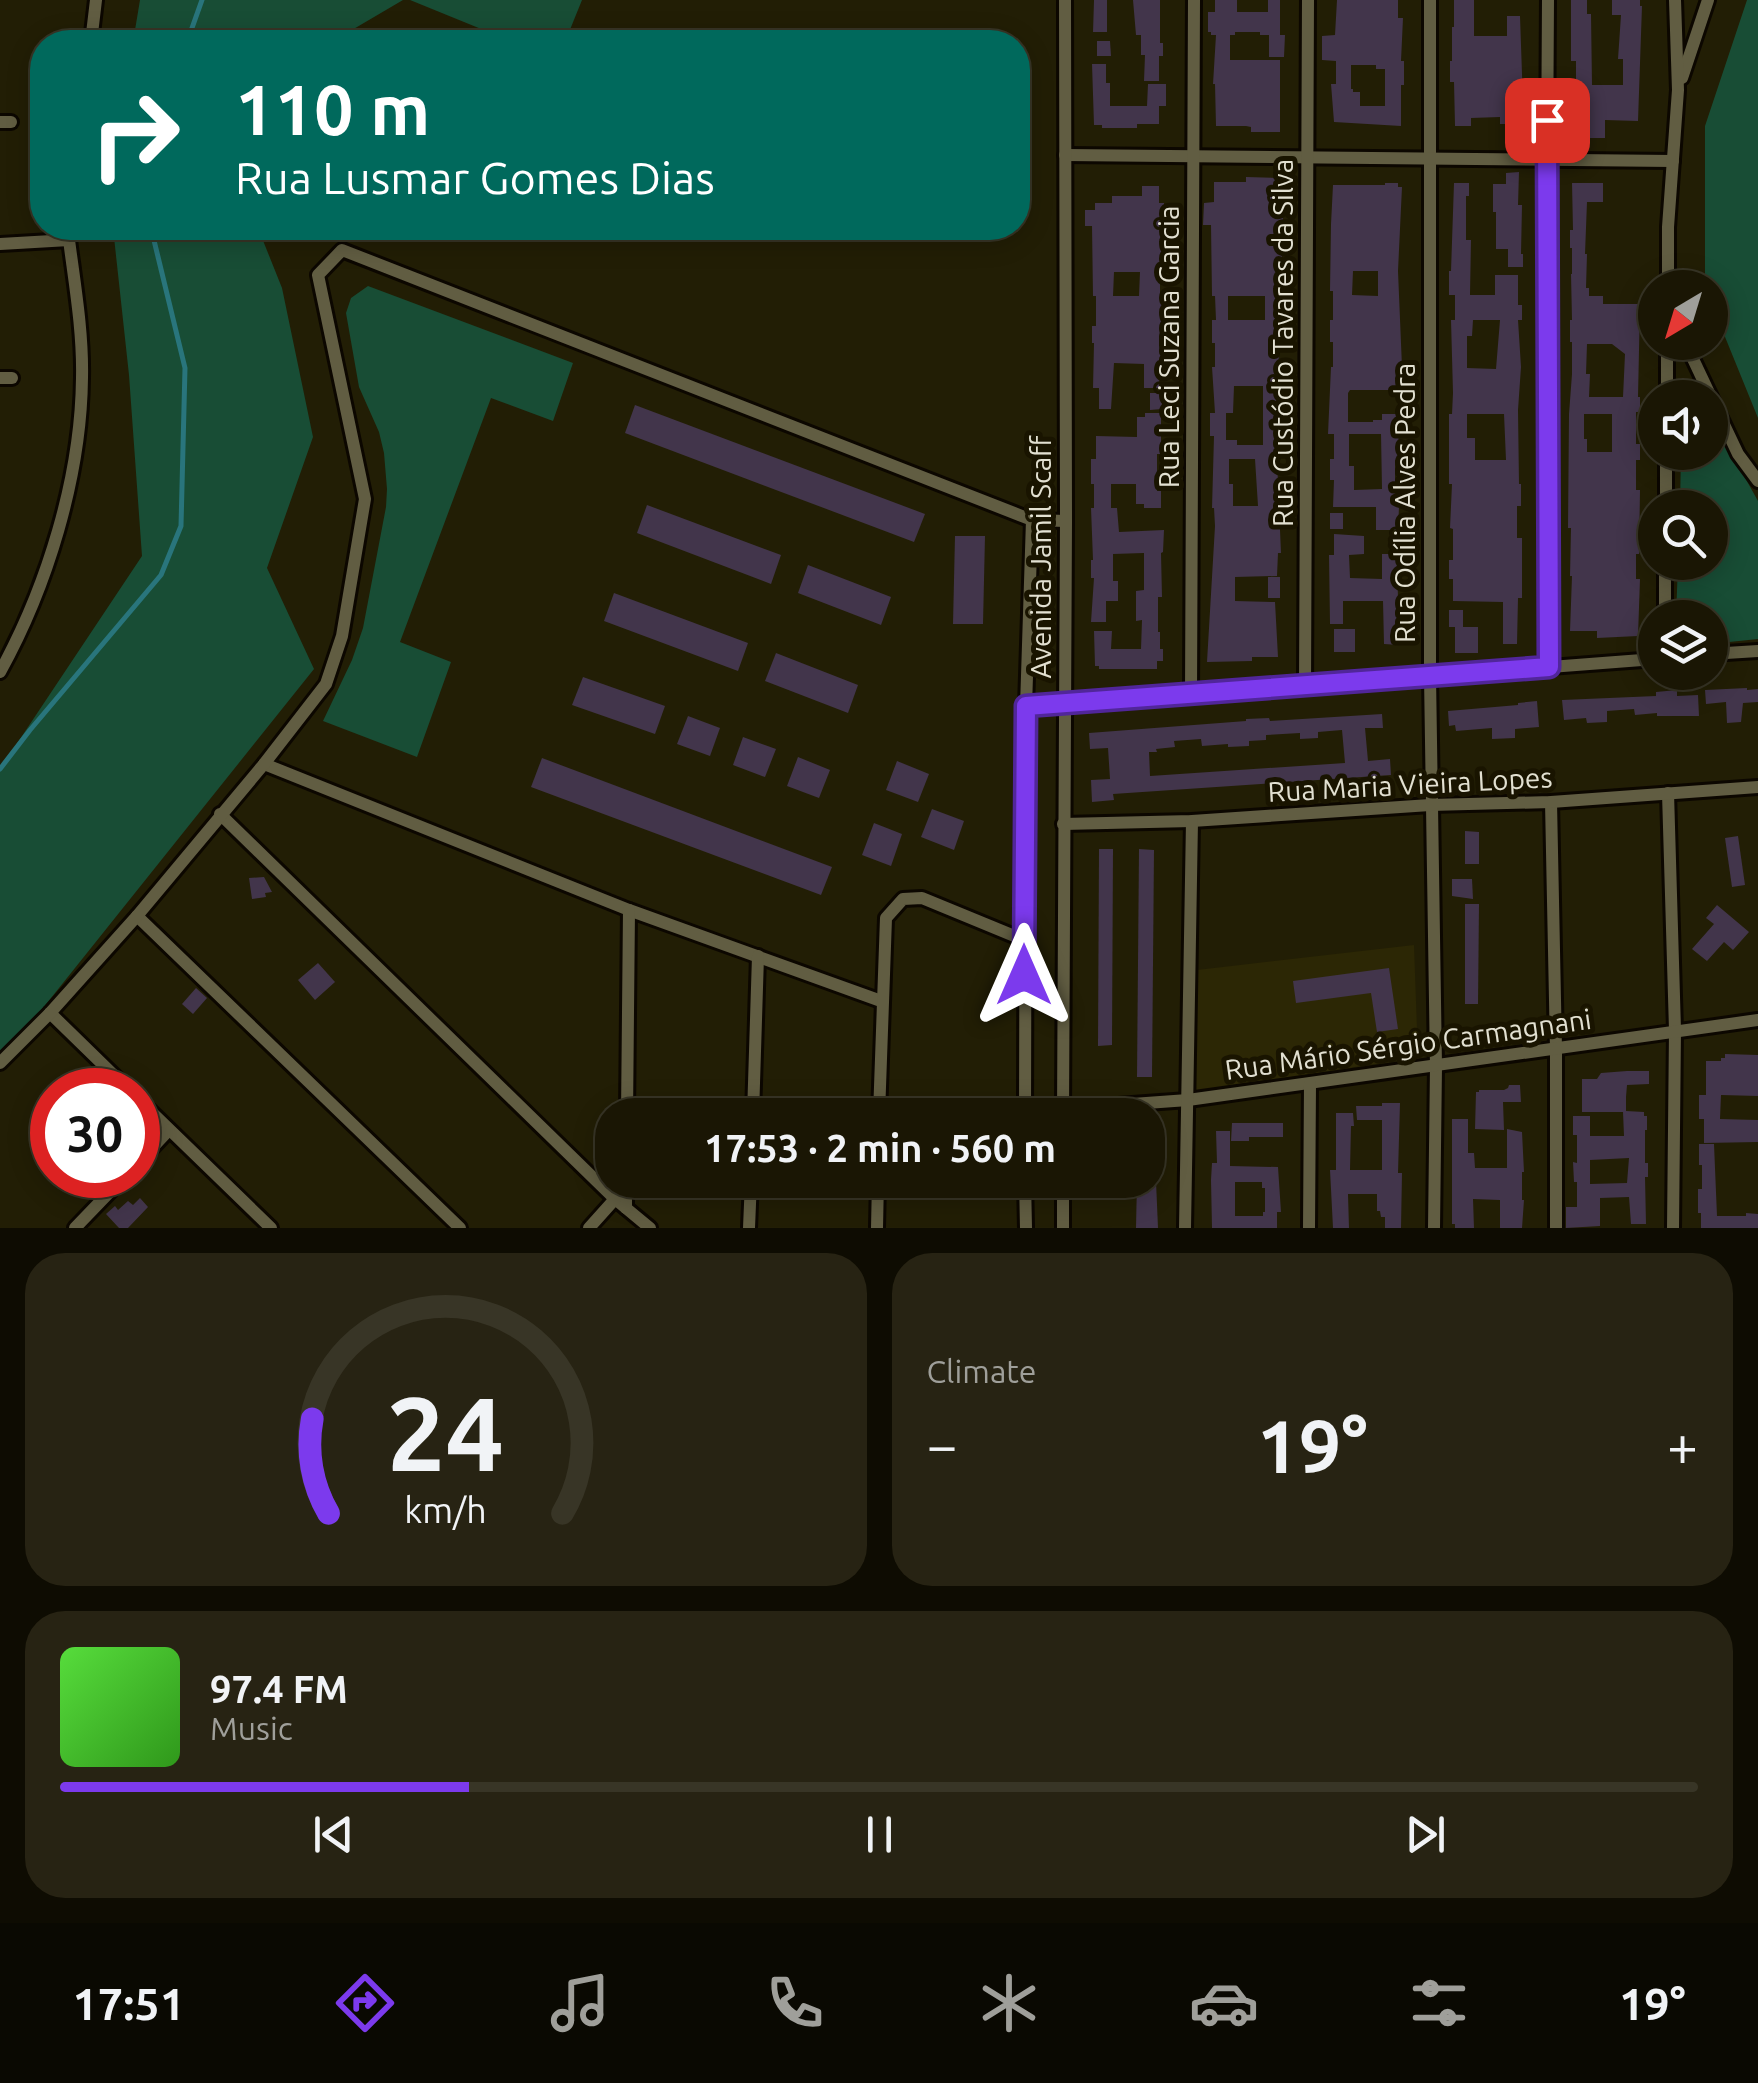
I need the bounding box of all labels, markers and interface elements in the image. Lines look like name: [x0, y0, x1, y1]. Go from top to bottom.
icon: right: [70, 70, 200, 200]
text: 110 m: [235, 70, 430, 148]
pin: [1505, 78, 1590, 163]
icon: arrive: [1520, 93, 1575, 148]
text: Rua Lusmar Gomes Dias: [235, 152, 715, 203]
street label: Rua Custódio Tavares da Silva: [1267, 159, 1298, 527]
street label: Rua Leci Suzana Garcia: [1153, 206, 1184, 488]
north arrow: [1638, 270, 1728, 360]
map controls: [1638, 270, 1728, 690]
street label: Rua Odília Alves Pedra: [1389, 363, 1420, 643]
button: sound: [1638, 380, 1728, 470]
street label: Avenida Jamil Scaff: [1025, 435, 1056, 679]
button: search: [1638, 490, 1728, 580]
button: layers: [1638, 600, 1728, 690]
street label: Rua Maria Vieira Lopes: [1267, 761, 1553, 807]
position arrow: [972, 923, 1076, 1027]
street label: Rua Mário Sérgio Carmagnani: [1223, 1003, 1593, 1085]
speed limit sign: 30: [30, 1068, 160, 1198]
text: 17:53 · 2 min · 560 m: [704, 1127, 1056, 1169]
text: Climate: [927, 1353, 1037, 1389]
text: 24: [387, 1374, 504, 1491]
text: 19°: [1257, 1403, 1368, 1487]
text: −: [927, 1414, 958, 1475]
text: +: [1667, 1414, 1698, 1475]
text: km/h: [404, 1490, 487, 1530]
text: 97.4 FM: [210, 1668, 348, 1710]
text: Music: [210, 1710, 293, 1746]
icon: previous: [306, 1807, 361, 1862]
icon: pause: [852, 1807, 907, 1862]
icon: next: [1398, 1807, 1453, 1862]
icon: directions: [330, 1968, 400, 2038]
icon: music: [545, 1968, 615, 2038]
icon: phone: [760, 1968, 830, 2038]
icon: climate: [974, 1968, 1044, 2038]
icon: car: [1189, 1968, 1259, 2038]
icon: filters: [1404, 1968, 1474, 2038]
text: 17:51: [72, 1978, 185, 2029]
text: 19°: [1619, 1978, 1686, 2029]

